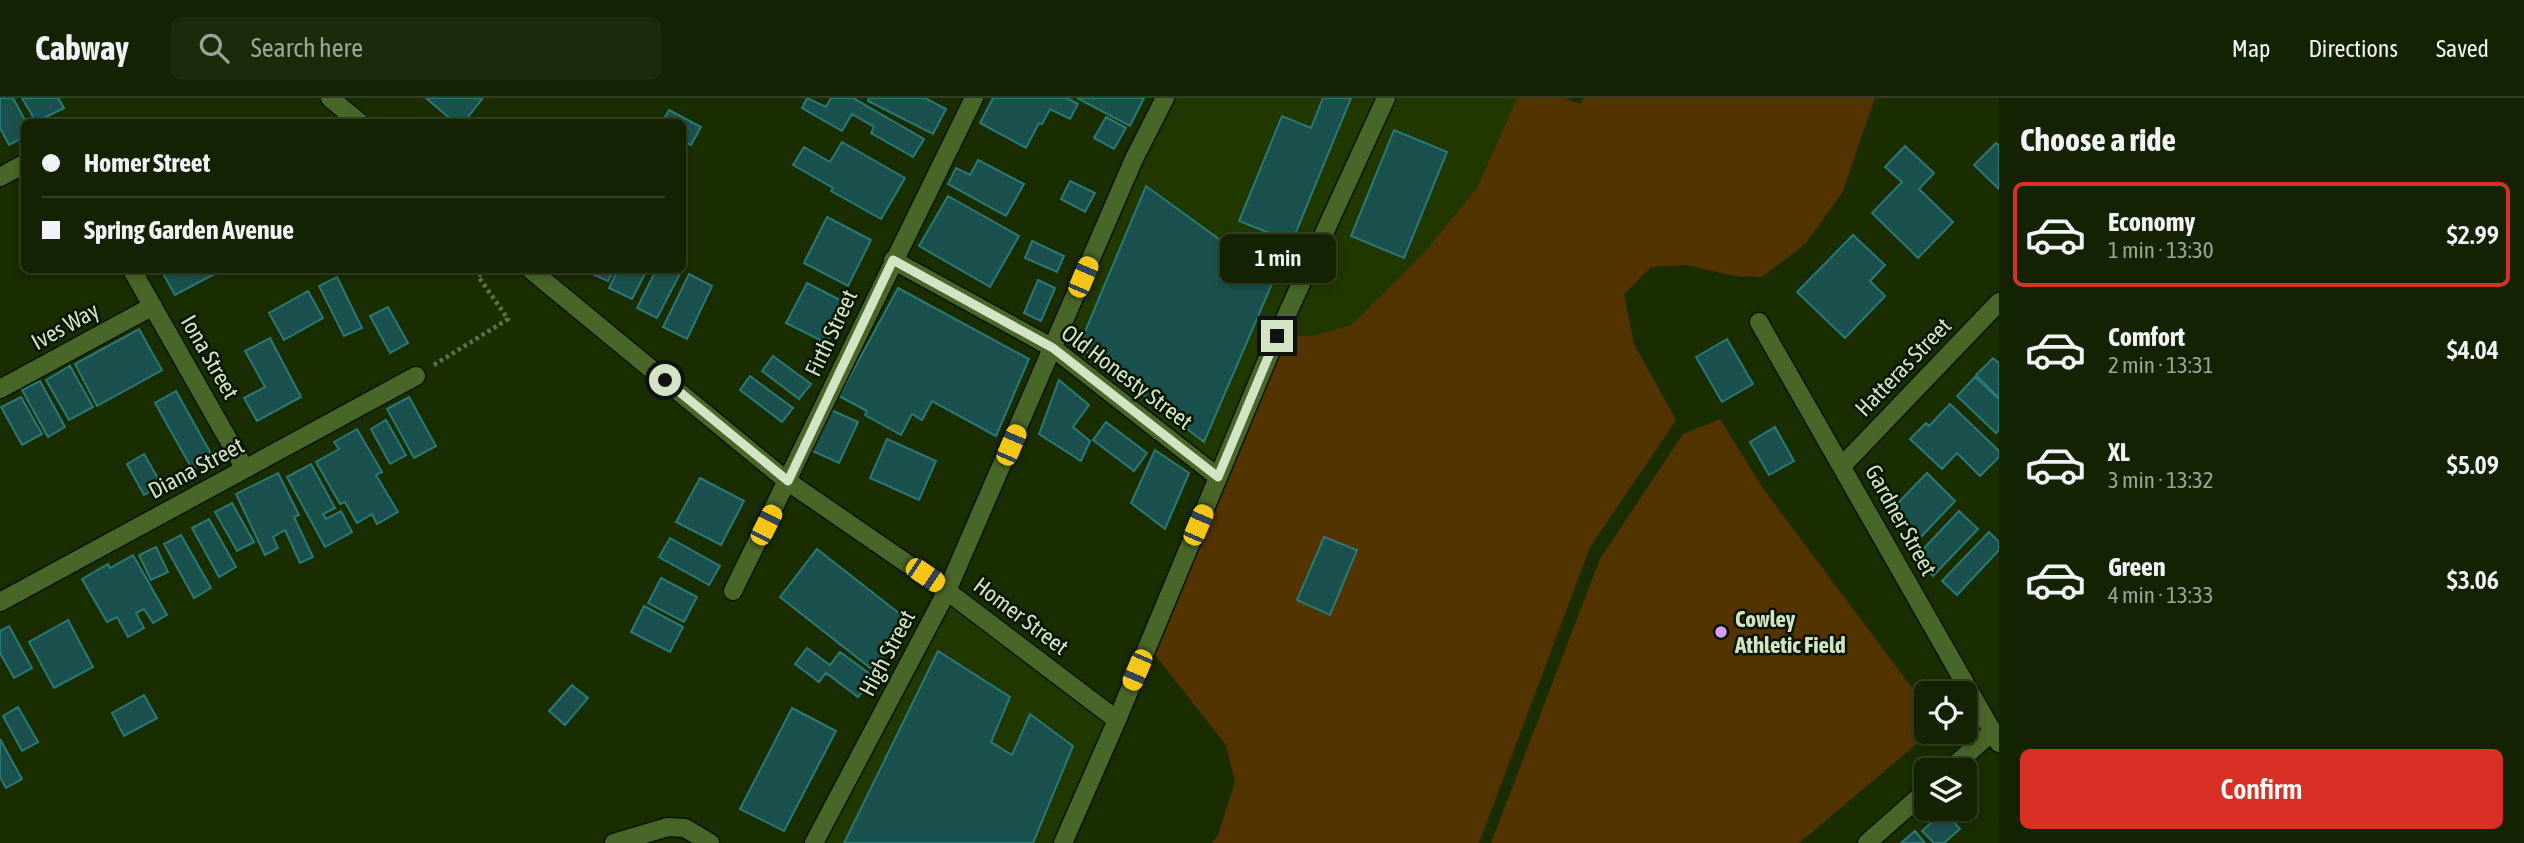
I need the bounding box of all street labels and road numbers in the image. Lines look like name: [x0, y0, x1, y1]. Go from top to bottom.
street label: Firth Street: [800, 286, 862, 380]
street label: Ives Way: [27, 297, 103, 355]
street label: Iona Street: [176, 311, 244, 403]
street label: Hatteras Street: [1850, 313, 1956, 421]
street label: Old Honesty Street: [1057, 319, 1197, 435]
street label: Diana Street: [144, 432, 248, 504]
street label: Gardner Street: [1860, 460, 1942, 580]
street label: Homer Street: [969, 572, 1073, 660]
street label: High Street: [854, 606, 920, 700]

